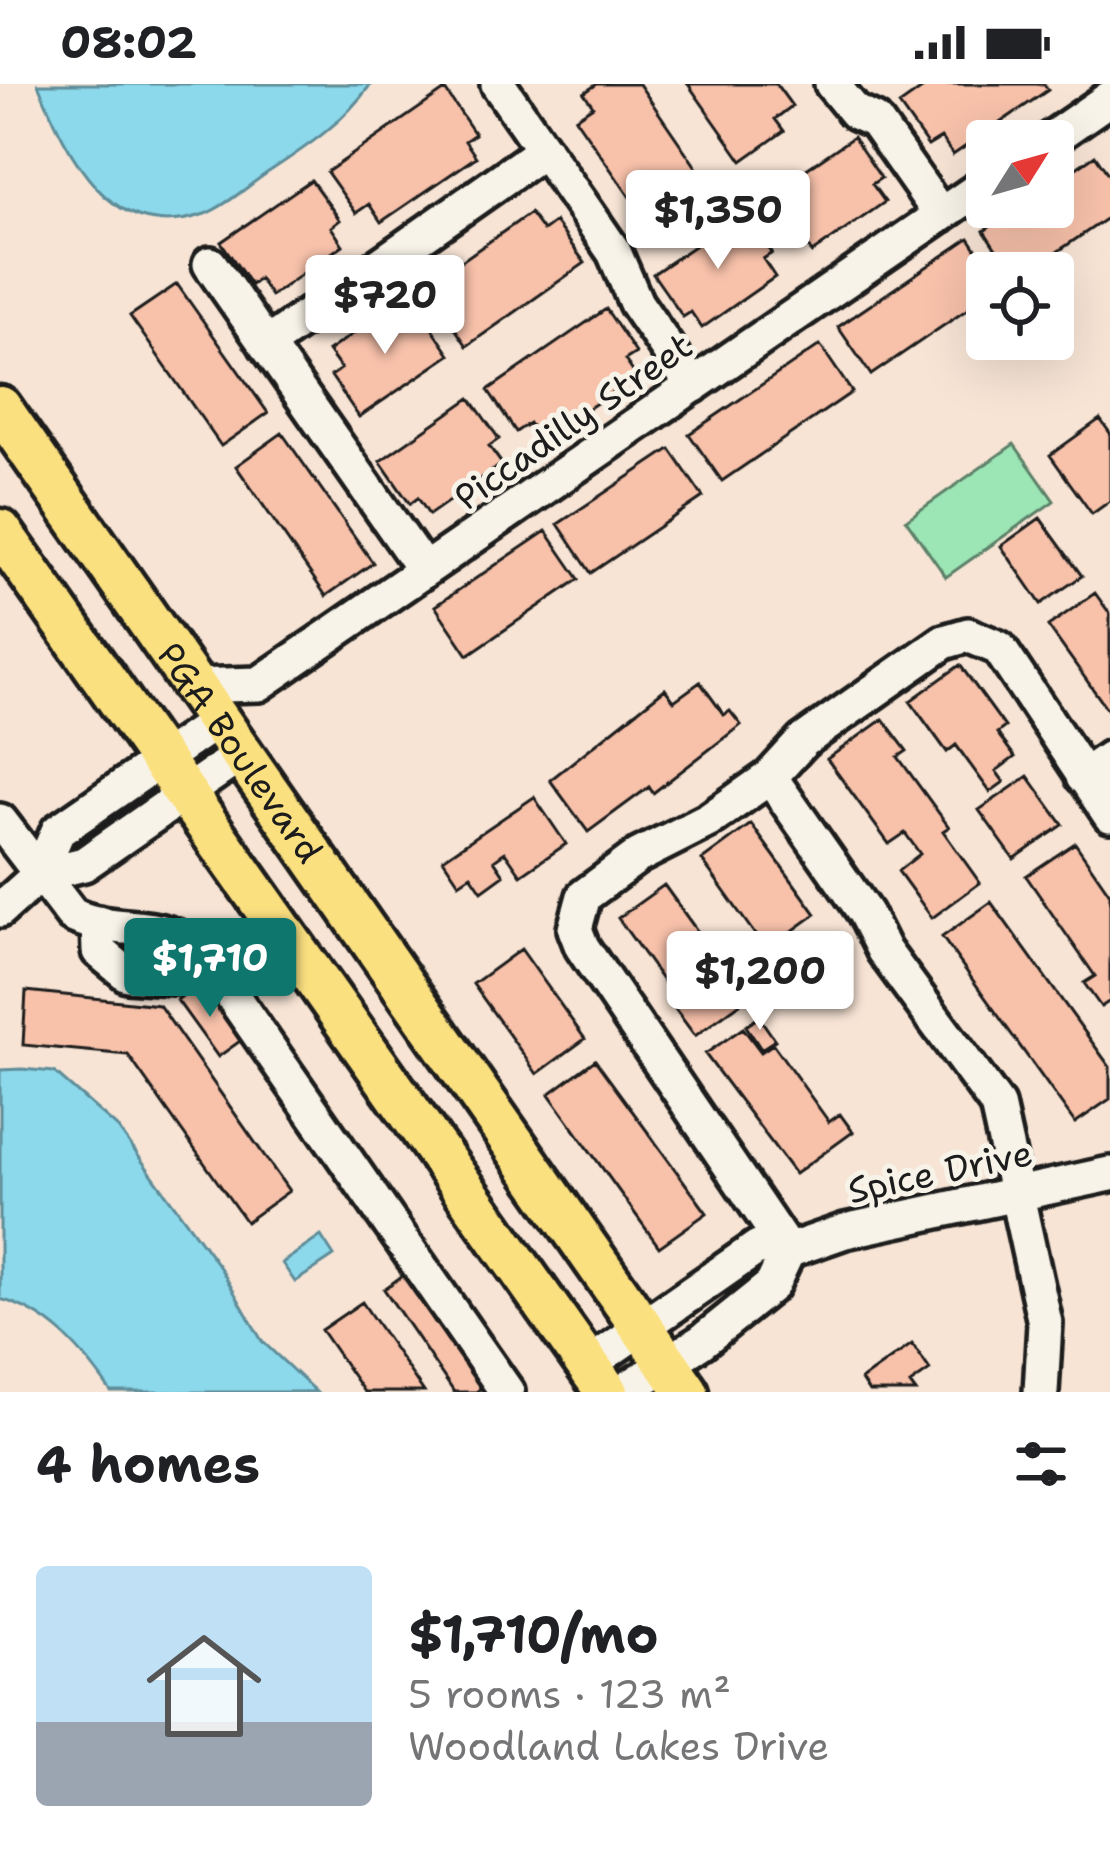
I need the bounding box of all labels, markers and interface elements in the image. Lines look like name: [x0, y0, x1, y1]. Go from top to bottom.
text: 08:02: [60, 12, 197, 72]
north arrow: [966, 120, 1074, 228]
map controls: [966, 120, 1074, 360]
pin: $1,350: [620, 170, 816, 272]
text: $1,350: [653, 183, 783, 235]
button: locate: [966, 252, 1074, 360]
pin: $720: [314, 255, 456, 357]
text: $720: [332, 268, 438, 320]
street label: Piccadilly Street: [445, 321, 702, 522]
street label: PGA Boulevard: [146, 633, 334, 873]
pin: $1,710: [112, 918, 308, 1020]
text: $1,710: [151, 931, 269, 983]
pin: $1,200: [662, 931, 858, 1033]
text: $1,200: [694, 944, 826, 996]
street label: Spice Drive: [843, 1128, 1037, 1215]
text: 4 homes: [36, 1430, 260, 1498]
icon: filters: [1008, 1431, 1074, 1497]
text: $1,710/mo: [408, 1600, 659, 1668]
icon: home: [132, 1614, 276, 1758]
text: 5 rooms · 123 m²: [408, 1668, 731, 1720]
text: Woodland Lakes Drive: [408, 1720, 829, 1772]

